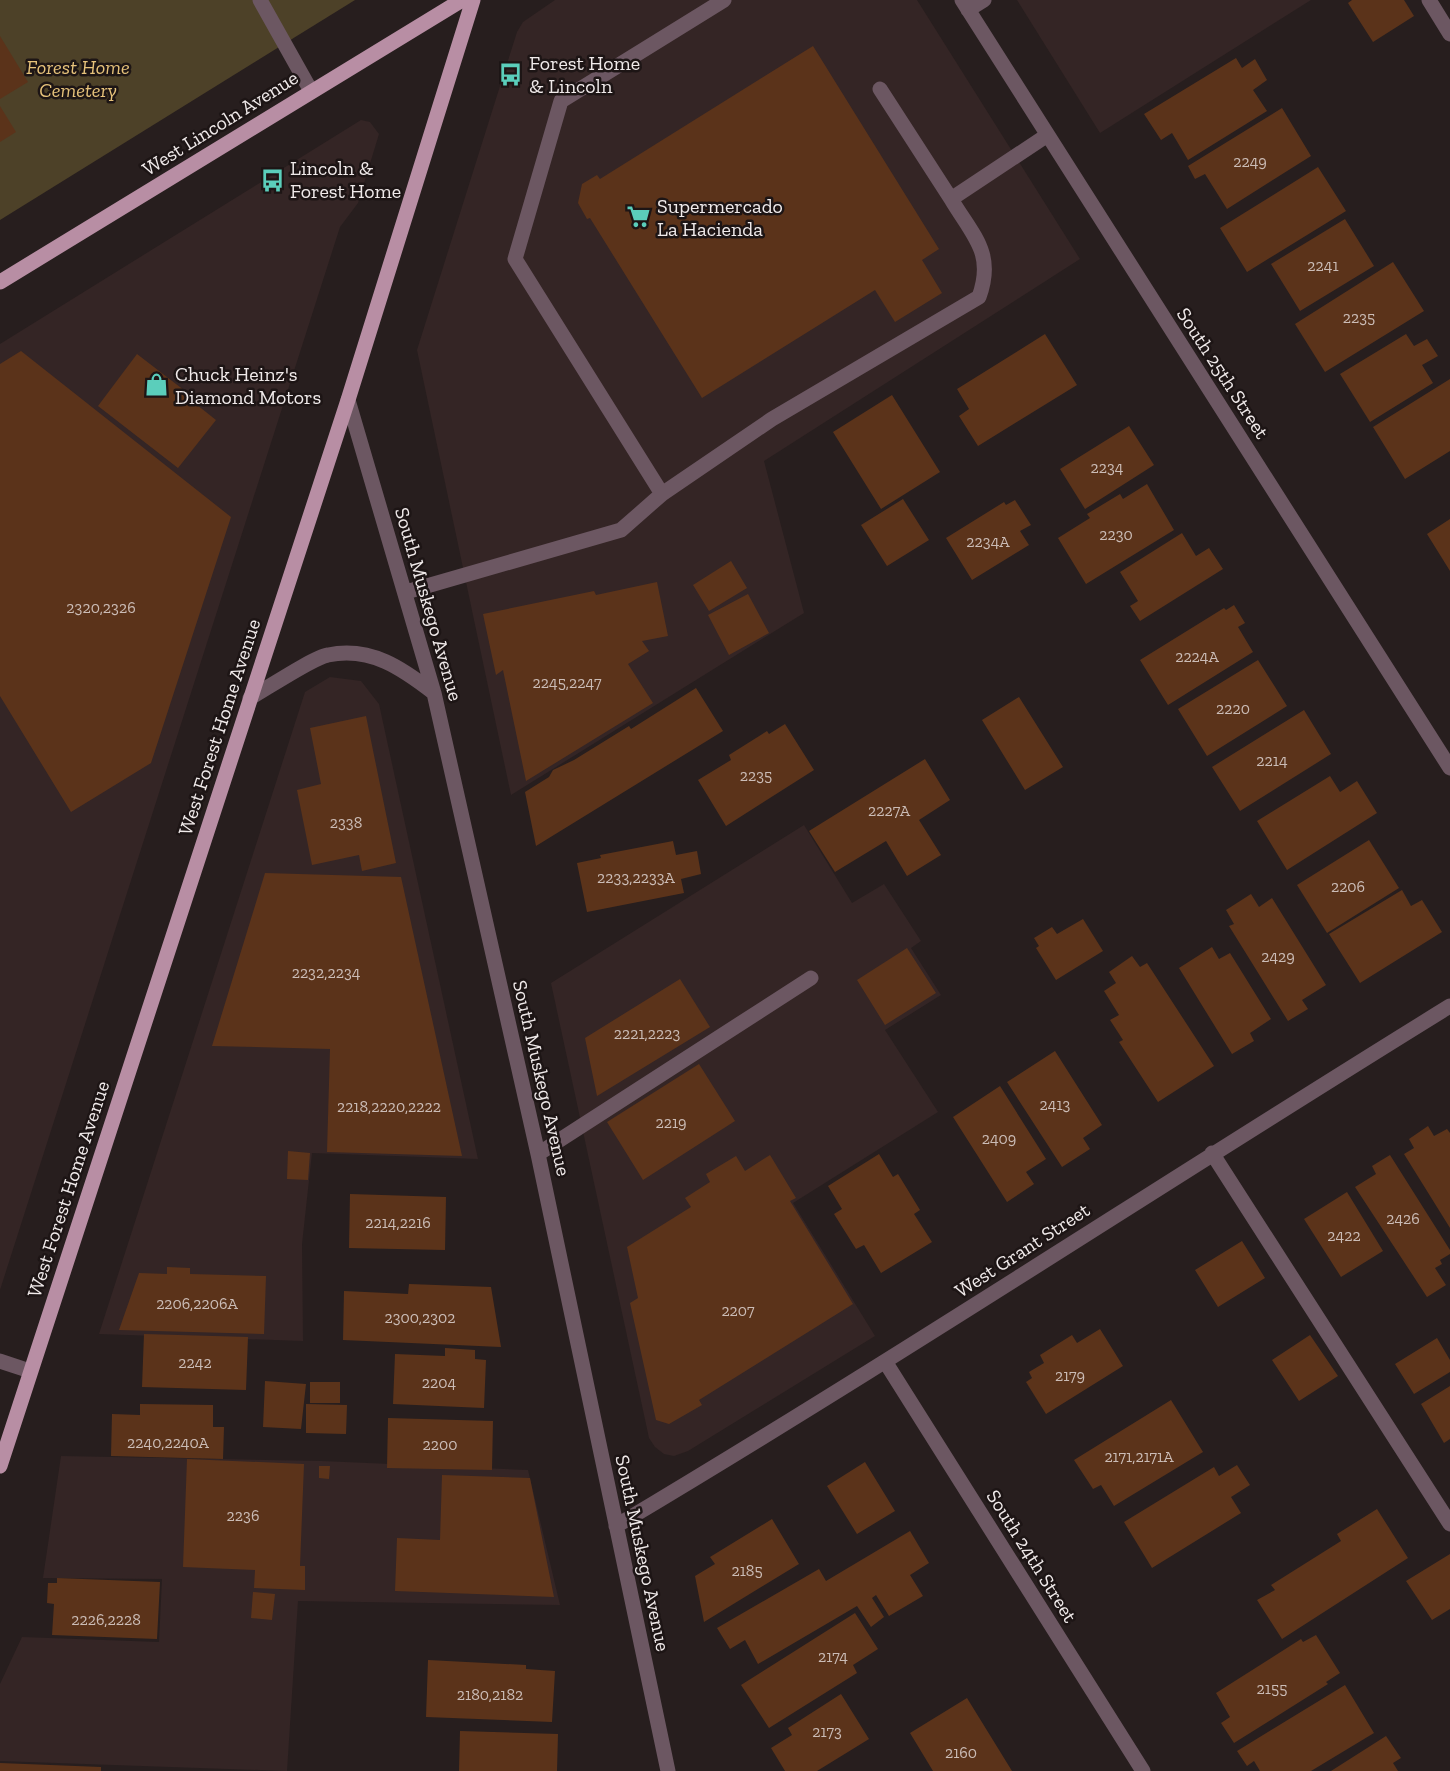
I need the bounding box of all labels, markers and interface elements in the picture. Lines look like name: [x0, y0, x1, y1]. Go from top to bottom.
place label: Forest Home & Lincoln: [529, 51, 640, 98]
park label: Forest Home Cemetery: [26, 55, 130, 102]
bus stop icon: Forest Home & Lincoln: [498, 61, 524, 87]
street label: West Lincoln Avenue: [138, 65, 302, 181]
house number: 2249: [1233, 152, 1267, 171]
place label: Lincoln & Forest Home: [290, 156, 401, 203]
bus stop icon: Lincoln & Forest Home: [259, 167, 285, 193]
place label: Supermercado La Hacienda: [657, 194, 783, 241]
supermarket icon: Supermercado La Hacienda: [626, 204, 652, 230]
house number: 2241: [1307, 256, 1339, 275]
street label: South 25th Street: [1172, 303, 1275, 443]
house number: 2235: [1343, 308, 1375, 327]
place label: Chuck Heinz's Diamond Motors: [175, 362, 321, 409]
shop icon: Chuck Heinz's Diamond Motors: [144, 372, 170, 398]
house number: 2234: [1091, 458, 1124, 477]
street label: South Muskego Avenue: [390, 504, 468, 704]
house number: 2230: [1099, 525, 1133, 544]
house number: 2234A: [966, 532, 1010, 551]
house number: 2320,2326: [66, 598, 136, 617]
street label: West Forest Home Avenue: [173, 616, 265, 838]
house number: 2224A: [1175, 647, 1219, 666]
house number: 2245,2247: [533, 673, 602, 692]
house number: 2220: [1216, 699, 1250, 718]
house number: 2214: [1256, 751, 1288, 770]
house number: 2235: [740, 766, 772, 785]
house number: 2227A: [868, 801, 911, 820]
house number: 2338: [330, 813, 362, 832]
house number: 2233,2233A: [597, 868, 676, 887]
house number: 2206: [1331, 877, 1365, 896]
house number: 2429: [1261, 947, 1295, 966]
house number: 2232,2234: [292, 963, 361, 982]
street label: South Muskego Avenue: [508, 978, 576, 1178]
house number: 2221,2223: [614, 1024, 680, 1043]
street label: West Forest Home Avenue: [22, 1078, 114, 1300]
house number: 2413: [1040, 1095, 1071, 1114]
house number: 2218,2220,2222: [337, 1097, 441, 1116]
house number: 2219: [655, 1113, 687, 1132]
house number: 2409: [982, 1129, 1016, 1148]
street label: West Grant Street: [950, 1197, 1094, 1303]
house number: 2426: [1386, 1209, 1420, 1228]
house number: 2214,2216: [365, 1213, 431, 1232]
house number: 2422: [1327, 1226, 1361, 1245]
house number: 2206,2206A: [156, 1294, 239, 1313]
house number: 2207: [721, 1301, 755, 1320]
house number: 2300,2302: [384, 1308, 456, 1327]
house number: 2242: [178, 1353, 212, 1372]
house number: 2179: [1055, 1366, 1085, 1385]
house number: 2204: [422, 1373, 457, 1392]
house number: 2240,2240A: [127, 1433, 210, 1452]
house number: 2200: [423, 1435, 457, 1454]
house number: 2171,2171A: [1104, 1447, 1174, 1466]
street label: South Muskego Avenue: [610, 1453, 676, 1653]
street label: South 24th Street: [982, 1485, 1083, 1627]
house number: 2236: [227, 1506, 259, 1525]
house number: 2185: [731, 1561, 763, 1580]
house number: 2226,2228: [71, 1610, 141, 1629]
house number: 2174: [818, 1647, 848, 1666]
house number: 2155: [1257, 1679, 1287, 1698]
house number: 2180,2182: [457, 1685, 523, 1704]
house number: 2173: [812, 1722, 842, 1741]
house number: 2160: [945, 1743, 977, 1762]

